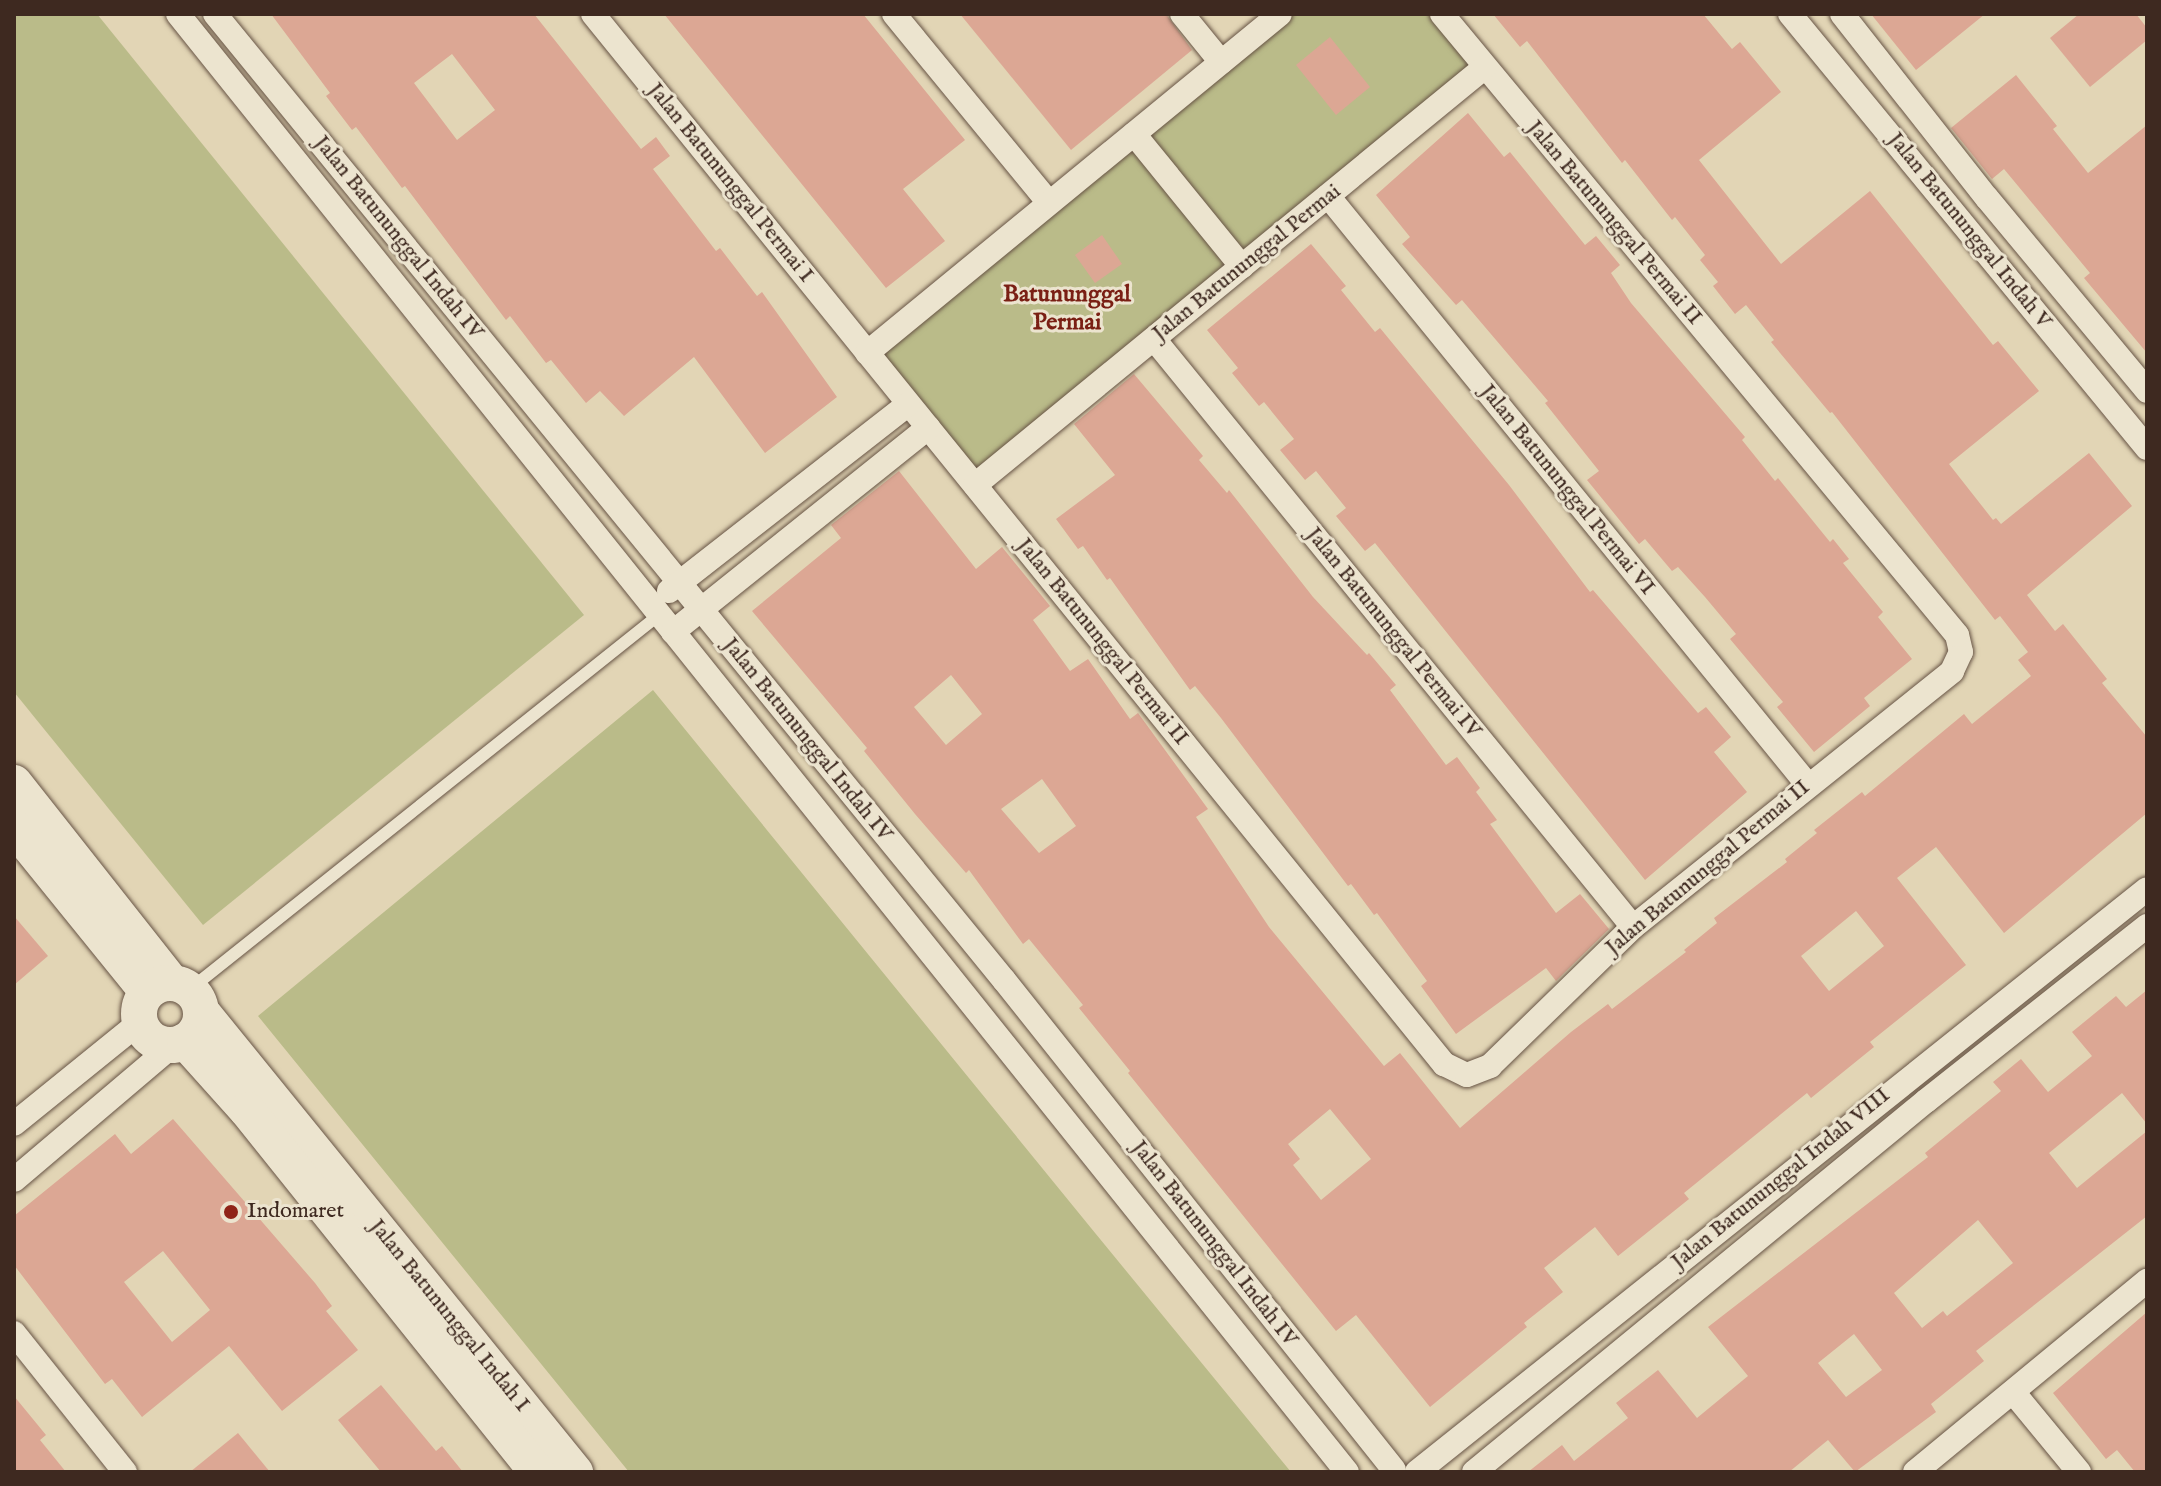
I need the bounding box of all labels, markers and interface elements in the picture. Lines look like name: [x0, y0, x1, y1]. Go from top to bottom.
street label: Jalan Batununggal Permai I: [641, 78, 819, 288]
street label: Jalan Batununggal Permai II: [1521, 115, 1707, 331]
street label: Jalan Batununggal Indah V: [1882, 127, 2056, 335]
street label: Jalan Batununggal Indah IV: [308, 131, 488, 345]
street label: Jalan Batununggal Permai: [1147, 179, 1347, 347]
district label: Batununggal Permai: [1003, 281, 1131, 337]
street label: Jalan Batununggal Permai VI: [1474, 379, 1660, 601]
street label: Jalan Batununggal Permai IV: [1300, 522, 1486, 744]
street label: Jalan Batununggal Permai II: [1010, 533, 1194, 751]
street label: Jalan Batununggal Indah IV: [717, 633, 897, 847]
street label: Jalan Batununggal Permai II: [1600, 775, 1816, 961]
street label: Jalan Batununggal Indah VIII: [1666, 1083, 1896, 1275]
street label: Jalan Batununggal Indah IV: [1125, 1136, 1303, 1352]
place label: Indomaret: [247, 1199, 344, 1225]
marker: Indomaret: [222, 1203, 240, 1221]
street label: Jalan Batununggal Indah I: [363, 1214, 535, 1418]

